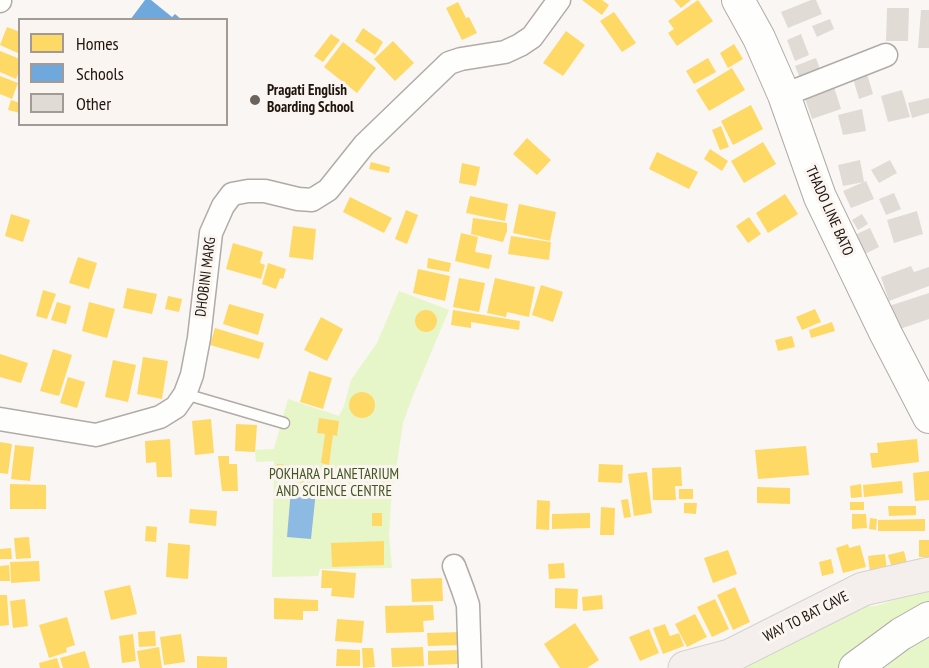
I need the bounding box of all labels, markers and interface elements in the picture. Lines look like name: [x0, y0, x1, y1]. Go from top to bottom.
legend: [18, 18, 228, 126]
text: Homes: [76, 32, 119, 55]
text: Schools: [76, 62, 124, 85]
place label: Pragati English Boarding School: [267, 82, 354, 117]
text: Other: [76, 92, 111, 115]
marker: Pragati English Boarding School: [248, 93, 262, 107]
street label: THADO LINE BATO: [801, 163, 857, 259]
street label: DHOBINI MARG: [192, 236, 220, 318]
park label: POKHARA PLANETARIUM AND SCIENCE CENTRE: [269, 466, 399, 501]
street label: WAY TO BAT CAVE: [760, 588, 852, 646]

